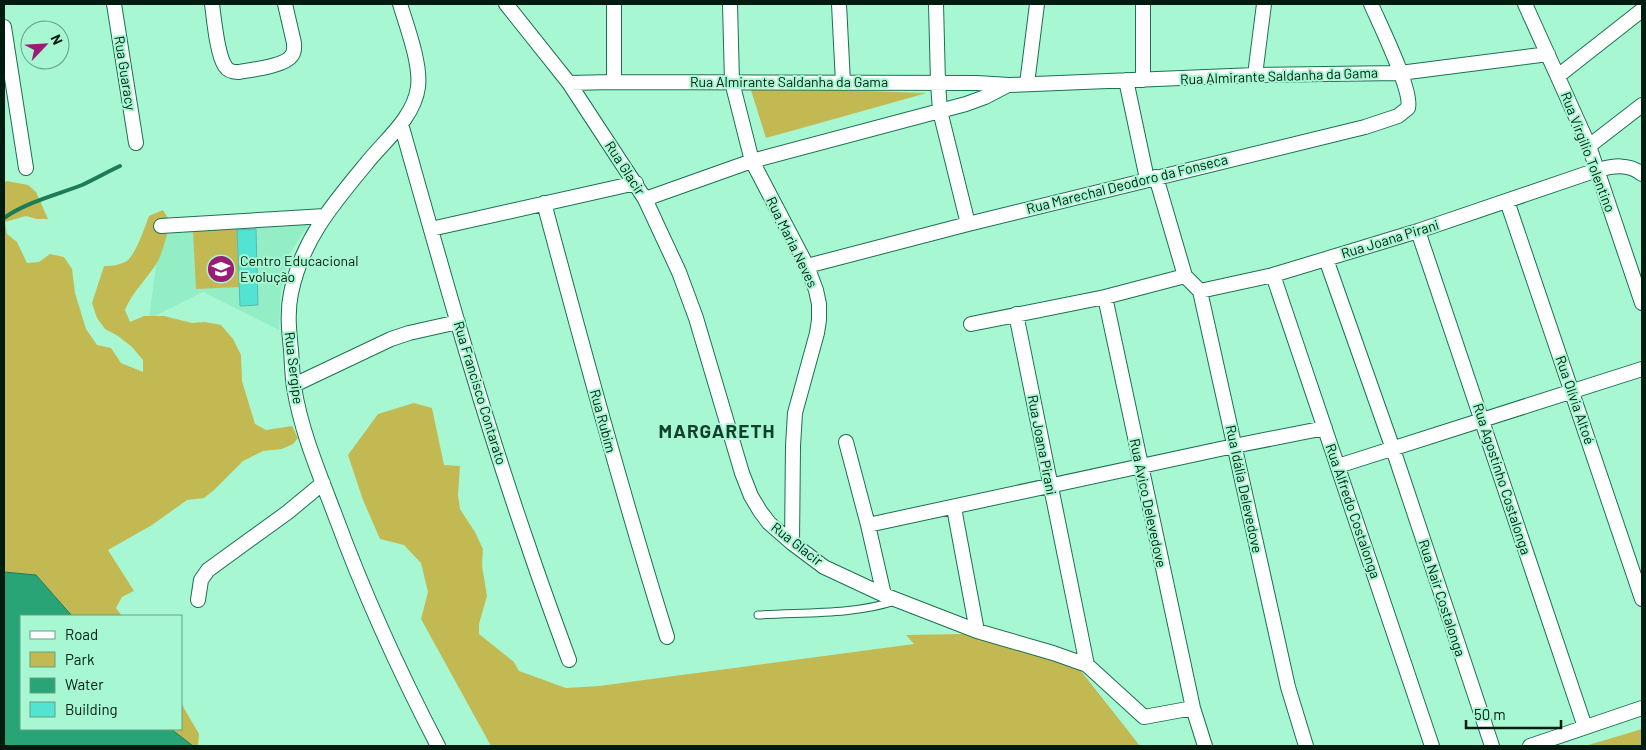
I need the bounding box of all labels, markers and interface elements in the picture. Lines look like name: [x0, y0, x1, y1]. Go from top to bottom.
north arrow: [20, 20, 70, 70]
text: N: [48, 31, 67, 47]
street label: Rua Guaracy: [111, 34, 140, 112]
street label: Rua Almirante Saldanha da Gama: [1180, 64, 1378, 87]
street label: Rua Almirante Saldanha da Gama: [690, 73, 888, 90]
street label: Rua Virgilio Tolentino: [1558, 89, 1619, 214]
street label: Rua Glacir: [602, 138, 649, 198]
street label: Rua Marechal Deodoro da Fonseca: [1024, 150, 1229, 217]
street label: Rua Maria Neves: [763, 194, 822, 290]
street label: Rua Joana Pirani: [1339, 216, 1441, 262]
place label: Centro Educacional Evolução: [240, 252, 359, 285]
school or university icon: Centro Educacional Evolução: [206, 254, 236, 284]
street label: Rua Francisco Contarato: [451, 319, 510, 467]
street label: Rua Sergipe: [282, 331, 307, 405]
street label: Rua Olívia Altoé: [1552, 353, 1599, 446]
street label: Rua Rubim: [587, 387, 620, 454]
street label: Rua Joana Pirani: [1024, 393, 1061, 496]
street label: Rua Agostinho Costalonga: [1470, 401, 1535, 557]
district label: MARGARETH: [659, 419, 775, 442]
street label: Rua Idália Delevedove: [1223, 423, 1266, 555]
street label: Rua Avico Delevedove: [1127, 437, 1170, 569]
street label: Rua Alfredo Costalonga: [1322, 441, 1385, 580]
street label: Rua Glacir: [768, 518, 827, 569]
street label: Rua Nair Costalonga: [1416, 537, 1469, 659]
legend: [20, 615, 182, 730]
text: Road: [65, 625, 98, 643]
text: Park: [65, 650, 95, 668]
text: Water: [65, 675, 104, 693]
scale bar: [1466, 698, 1561, 730]
text: Building: [65, 700, 118, 718]
text: 50 m: [1474, 705, 1506, 723]

